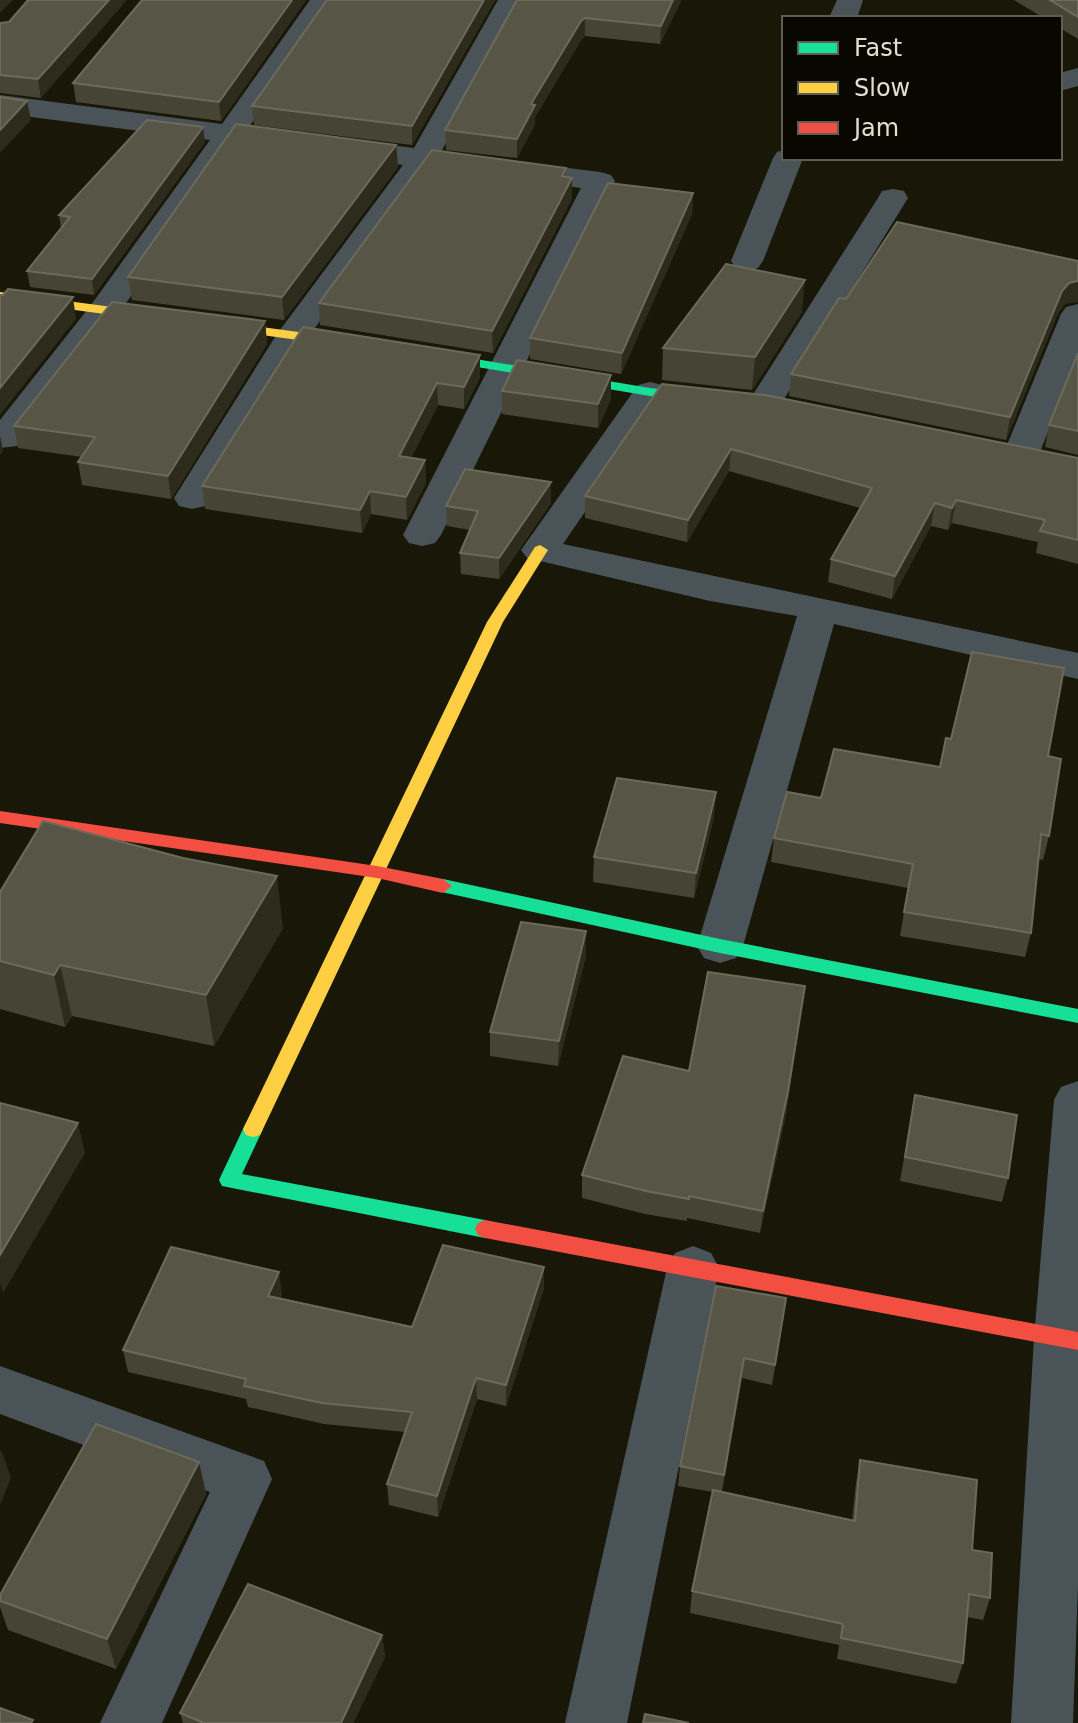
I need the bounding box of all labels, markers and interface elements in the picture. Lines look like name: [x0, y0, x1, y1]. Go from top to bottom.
legend: [782, 16, 1062, 160]
text: Fast: [854, 34, 902, 62]
text: Slow: [854, 74, 910, 102]
text: Jam: [852, 114, 899, 142]

